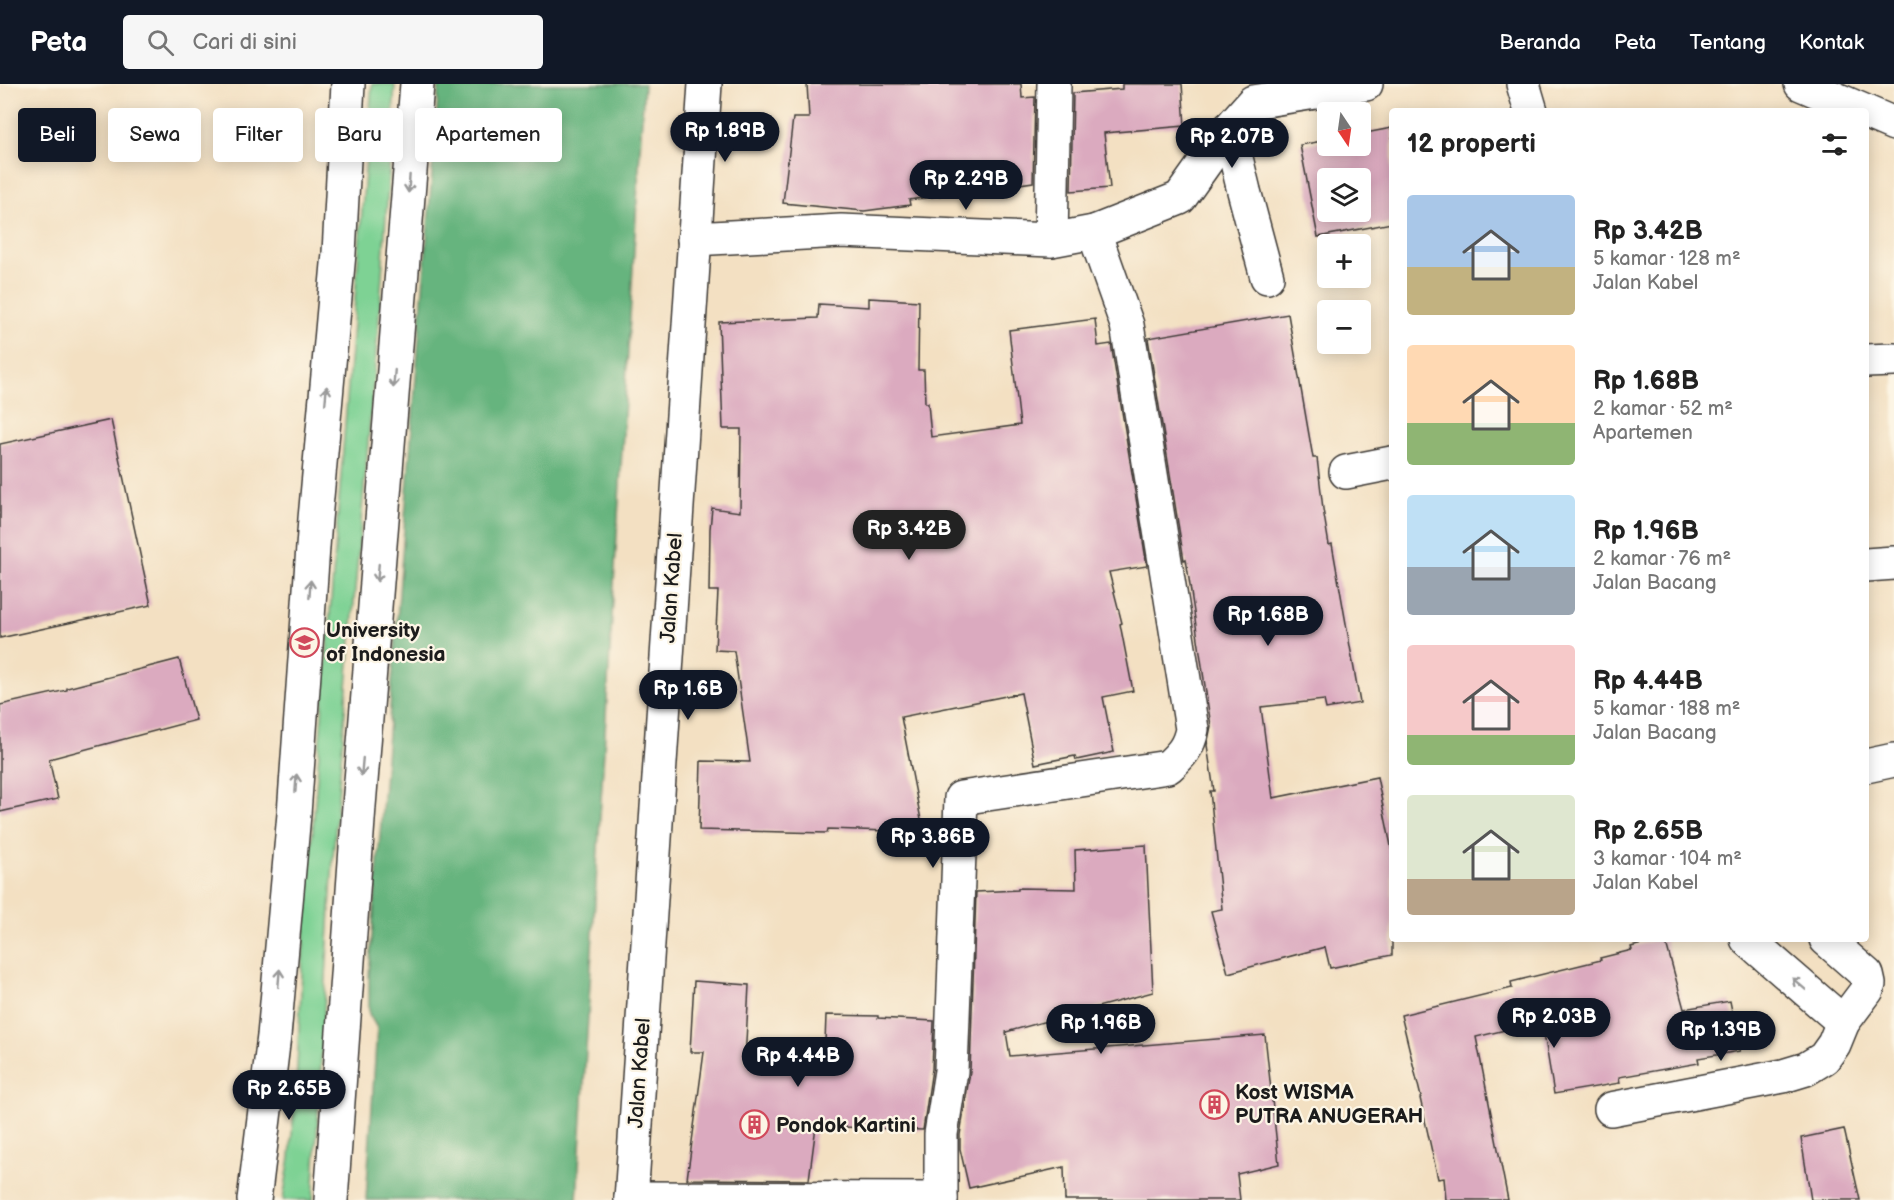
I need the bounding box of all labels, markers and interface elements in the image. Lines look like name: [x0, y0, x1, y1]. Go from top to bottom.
search box: [123, 15, 543, 69]
text: Peta: [30, 26, 87, 59]
icon: search: [144, 26, 177, 59]
text: Cari di sini: [192, 29, 297, 56]
text: Beranda: [1499, 30, 1581, 55]
text: Peta: [1614, 30, 1657, 55]
text: Tentang: [1690, 30, 1766, 55]
text: Kontak: [1799, 30, 1864, 55]
north arrow: [1317, 102, 1371, 156]
map controls: [1317, 102, 1371, 354]
chip: Beli: [18, 108, 96, 162]
chip: Sewa: [108, 108, 201, 162]
chip: Filter: [213, 108, 303, 162]
chip: Baru: [315, 108, 403, 162]
chip: Apartemen: [415, 108, 562, 162]
pin: Rp 1.89B: [663, 112, 787, 163]
pin: Rp 2.07B: [1170, 118, 1294, 169]
text: Rp 1.89B: [684, 119, 766, 143]
text: Rp 2.07B: [1190, 125, 1274, 149]
icon: filters: [1818, 128, 1851, 161]
text: 12 properti: [1407, 129, 1536, 160]
pin: Rp 2.29B: [904, 160, 1028, 211]
text: Rp 2.29B: [924, 167, 1008, 191]
button: layers: [1317, 168, 1371, 222]
one-way arrow: [404, 174, 415, 194]
text: Rp 3.42B: [1593, 216, 1703, 247]
icon: home: [1455, 219, 1527, 291]
button: +: [1317, 234, 1371, 288]
text: 5 kamar · 128 m²: [1593, 247, 1741, 271]
text: Jalan Kabel: [1593, 271, 1698, 295]
button: −: [1317, 300, 1371, 354]
text: Rp 1.68B: [1593, 366, 1699, 397]
one-way arrow: [388, 368, 399, 388]
icon: home: [1455, 369, 1527, 441]
one-way arrow: [321, 385, 332, 405]
text: 2 kamar · 52 m²: [1593, 397, 1733, 421]
text: Apartemen: [1593, 421, 1693, 445]
pin: Rp 3.42B: [847, 510, 971, 561]
text: Rp 1.96B: [1593, 516, 1699, 547]
text: Rp 3.42B: [867, 517, 951, 541]
icon: home: [1455, 519, 1527, 591]
street label: Jalan Kabel: [655, 532, 688, 644]
text: 2 kamar · 76 m²: [1593, 547, 1731, 571]
one-way arrow: [372, 563, 383, 582]
text: Jalan Bacang: [1593, 571, 1716, 595]
one-way arrow: [304, 579, 315, 599]
pin: Rp 1.68B: [1206, 596, 1330, 647]
text: Rp 1.68B: [1227, 603, 1309, 627]
place label: University of Indonesia: [326, 618, 446, 667]
school or university icon: University of Indonesia: [289, 626, 321, 658]
text: Rp 4.44B: [1593, 666, 1703, 697]
icon: home: [1455, 669, 1527, 741]
pin: Rp 1.6B: [633, 670, 743, 721]
text: Rp 1.6B: [653, 677, 723, 701]
text: 5 kamar · 188 m²: [1593, 697, 1740, 721]
text: Jalan Bacang: [1593, 721, 1716, 745]
one-way arrow: [357, 757, 368, 777]
one-way arrow: [291, 774, 302, 794]
text: Rp 2.65B: [1593, 816, 1703, 847]
pin: Rp 3.86B: [871, 818, 995, 869]
icon: home: [1455, 819, 1527, 891]
text: Rp 3.86B: [891, 825, 975, 849]
text: 3 kamar · 104 m²: [1593, 847, 1742, 871]
text: Jalan Kabel: [1593, 871, 1698, 895]
one-way arrow: [274, 968, 285, 988]
one-way arrow: [1791, 977, 1806, 991]
pin: Rp 2.03B: [1492, 998, 1616, 1049]
pin: Rp 1.96B: [1039, 1004, 1163, 1055]
text: Rp 2.03B: [1511, 1005, 1597, 1029]
text: Rp 1.96B: [1060, 1011, 1142, 1035]
pin: Rp 1.39B: [1659, 1011, 1783, 1062]
street label: Jalan Kabel: [623, 1017, 656, 1129]
text: Rp 1.39B: [1681, 1018, 1761, 1042]
pin: Rp 4.44B: [736, 1037, 860, 1088]
text: Rp 4.44B: [756, 1044, 840, 1068]
pin: Rp 2.65B: [227, 1070, 351, 1121]
text: Rp 2.65B: [247, 1077, 331, 1101]
place label: Kost WISMA PUTRA ANUGERAH: [1235, 1080, 1423, 1129]
building icon: Kost WISMA PUTRA ANUGERAH: [1198, 1088, 1230, 1120]
building icon: Pondok Kartini: [739, 1109, 771, 1141]
place label: Pondok Kartini: [776, 1113, 916, 1138]

